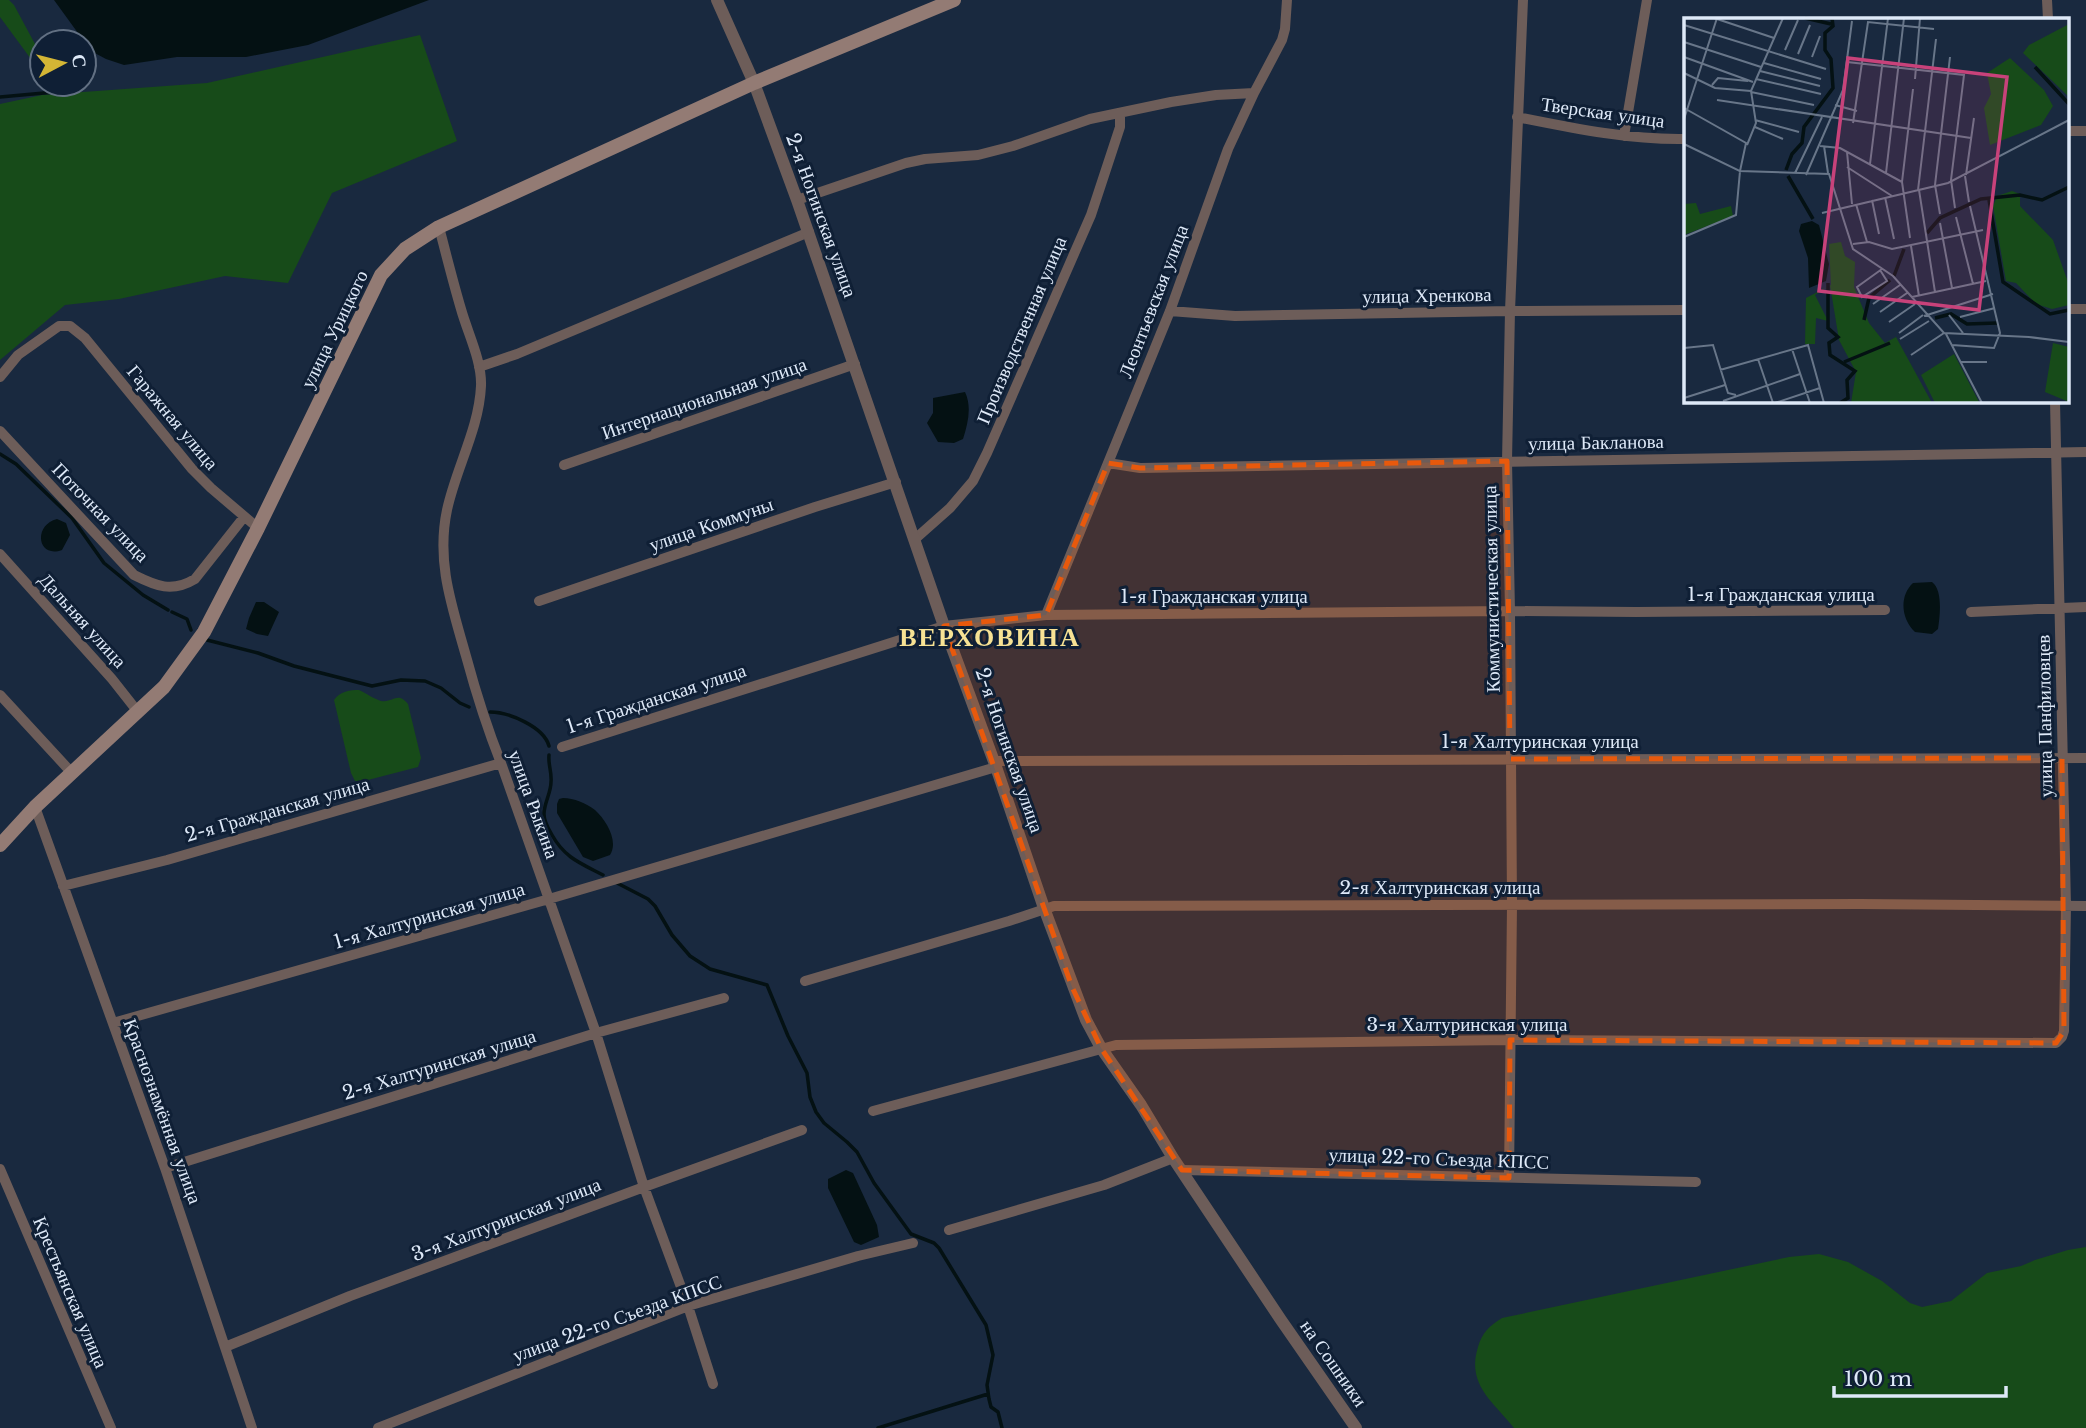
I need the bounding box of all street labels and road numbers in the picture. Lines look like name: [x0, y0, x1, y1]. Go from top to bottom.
street label: Тверская улица: [1540, 92, 1667, 133]
street label: 2-я Ногинская улица: [781, 130, 862, 301]
street label: Леонтьевская улица: [1114, 221, 1193, 381]
street label: Производственная улица: [971, 232, 1072, 428]
street label: улица Урицкого: [296, 266, 373, 392]
street label: улица Хренкова: [1362, 283, 1492, 308]
street label: Интернациональная улица: [599, 352, 810, 444]
street label: Гаражная улица: [122, 360, 223, 475]
street label: улица Бакланова: [1528, 430, 1665, 455]
street label: Поточная улица: [47, 458, 154, 567]
street label: Коммунистическая улица: [1478, 485, 1505, 693]
street label: улица Коммуны: [646, 492, 776, 556]
street label: Дальняя улица: [34, 568, 132, 673]
street label: 1-я Гражданская улица: [1687, 583, 1875, 606]
street label: 1-я Гражданская улица: [1120, 585, 1308, 608]
street label: улица Панфиловцев: [2032, 634, 2057, 798]
street label: 1-я Гражданская улица: [563, 658, 749, 738]
street label: 2-я Ногинская улица: [970, 665, 1049, 836]
street label: 1-я Халтуринская улица: [1441, 730, 1639, 753]
street label: улица Рыкина: [503, 747, 564, 862]
street label: 2-я Гражданская улица: [182, 772, 373, 847]
street label: 2-я Халтуринская улица: [1340, 876, 1541, 899]
street label: 1-я Халтуринская улица: [331, 877, 528, 954]
street label: 3-я Халтуринская улица: [1367, 1013, 1568, 1036]
street label: Краснознамённая улица: [118, 1016, 207, 1207]
street label: 2-я Халтуринская улица: [340, 1024, 539, 1105]
street label: улица 22-го Съезда КПСС: [1328, 1143, 1550, 1174]
street label: 3-я Халтуринская улица: [408, 1173, 605, 1266]
street label: Крестьянская улица: [28, 1213, 113, 1372]
street label: улица 22-го Съезда КПСС: [510, 1270, 725, 1367]
street label: на Сошники: [1295, 1315, 1372, 1411]

